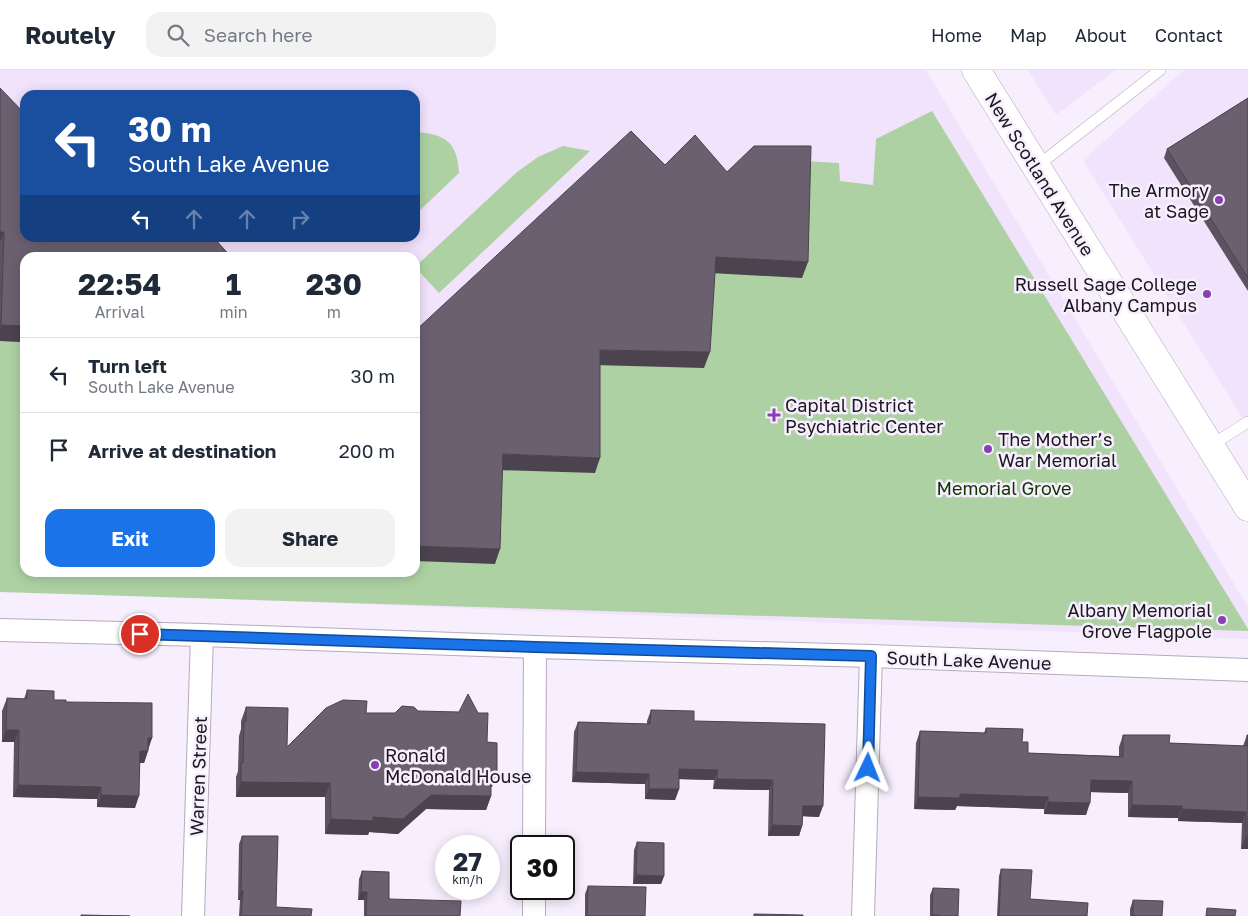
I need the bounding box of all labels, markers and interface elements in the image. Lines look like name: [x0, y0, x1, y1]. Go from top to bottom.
search box: [146, 12, 496, 57]
text: Routely: [25, 20, 116, 49]
icon: search: [164, 21, 192, 49]
text: Search here: [204, 23, 313, 46]
text: Home: [931, 24, 982, 46]
text: Map: [1010, 24, 1047, 46]
text: About: [1075, 24, 1127, 46]
text: Contact: [1155, 24, 1223, 46]
street label: New Scotland Avenue: [981, 88, 1099, 260]
text: 30 m: [128, 108, 211, 150]
icon: left: [45, 110, 110, 175]
text: South Lake Avenue: [128, 150, 330, 177]
place label: The Armory at Sage: [1108, 179, 1209, 222]
marker: The Armory at Sage: [1213, 194, 1225, 206]
icon: left: [127, 205, 155, 233]
icon: ahead: [180, 205, 208, 233]
icon: ahead: [233, 205, 261, 233]
icon: right: [286, 205, 314, 233]
text: 22:54: [78, 266, 161, 302]
text: 1: [226, 266, 241, 302]
text: 230: [306, 266, 362, 302]
place label: Russell Sage College Albany Campus: [1015, 273, 1197, 316]
marker: Russell Sage College Albany Campus: [1201, 288, 1213, 300]
text: Arrival: [95, 302, 145, 322]
text: min: [219, 302, 248, 322]
text: m: [327, 302, 341, 322]
text: Turn left: [88, 354, 167, 377]
icon: left: [45, 361, 73, 389]
text: 30 m: [351, 364, 395, 387]
text: South Lake Avenue: [88, 377, 235, 397]
place label: Capital District Psychiatric Center: [785, 394, 943, 437]
marker: Capital District Psychiatric Center: [767, 408, 781, 422]
place label: The Mother’s War Memorial: [998, 428, 1117, 471]
icon: arrive: [45, 436, 73, 464]
text: Arrive at destination: [88, 439, 276, 462]
text: 200 m: [339, 439, 395, 462]
marker: The Mother’s War Memorial: [982, 443, 994, 455]
park label: Memorial Grove: [936, 477, 1072, 499]
button: Exit: [45, 509, 215, 567]
button: Share: [225, 509, 395, 567]
place label: Albany Memorial Grove Flagpole: [1068, 599, 1212, 642]
pin: [119, 613, 161, 655]
marker: Albany Memorial Grove Flagpole: [1216, 614, 1228, 626]
icon: arrive: [126, 620, 154, 648]
street label: South Lake Avenue: [886, 646, 1052, 674]
street label: Warren Street: [185, 716, 211, 836]
position arrow: [841, 741, 893, 793]
place label: Ronald McDonald House: [385, 744, 531, 787]
marker: Ronald McDonald House: [369, 759, 381, 771]
speed limit sign: 30: [510, 835, 575, 900]
text: 27: [453, 846, 482, 877]
text: km/h: [452, 872, 483, 887]

